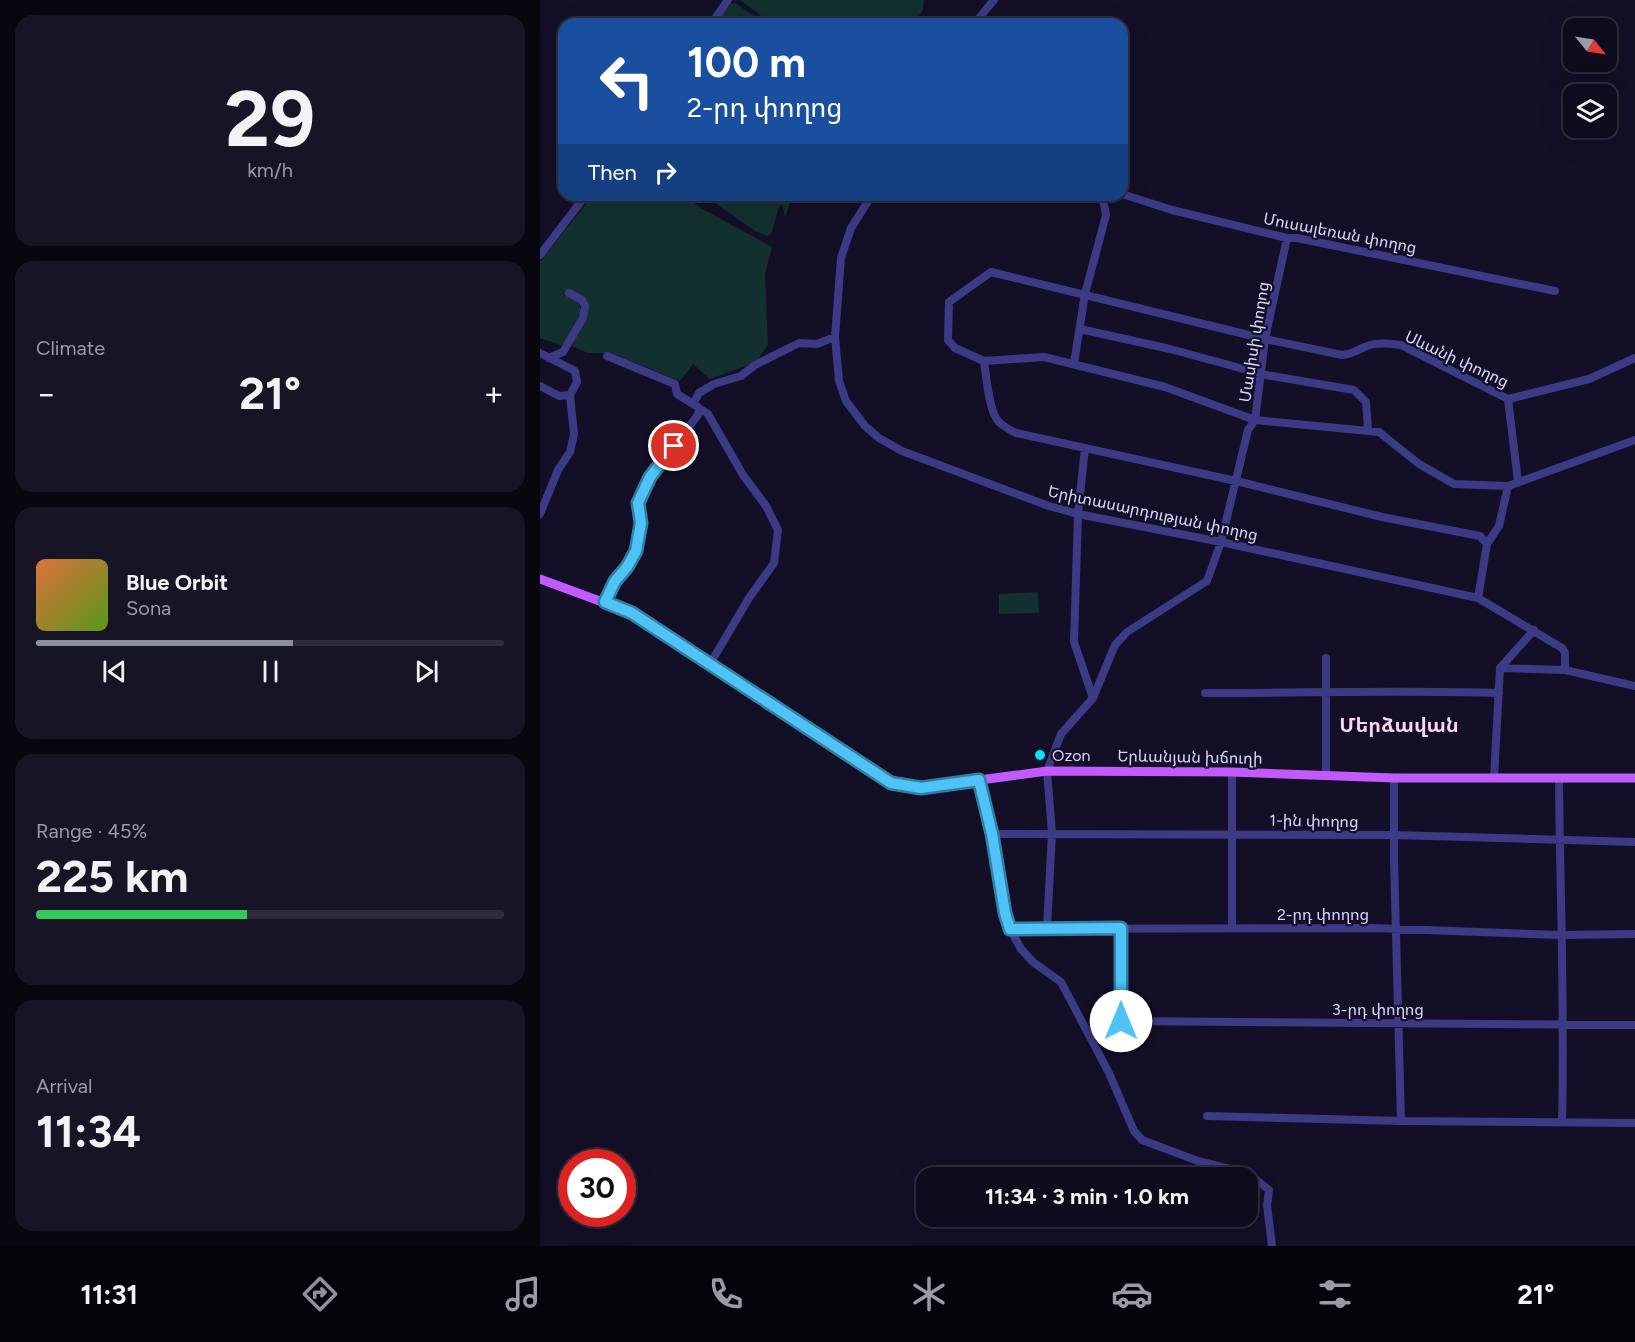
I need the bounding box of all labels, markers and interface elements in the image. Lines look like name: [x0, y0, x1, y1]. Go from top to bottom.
north arrow: [1563, 18, 1617, 72]
map controls: [1563, 18, 1617, 138]
text: 100 m: [687, 37, 806, 88]
icon: left: [588, 42, 666, 120]
text: 29: [225, 72, 315, 166]
button: layers: [1563, 84, 1617, 138]
text: 2-րդ փողոց: [687, 91, 843, 124]
icon: right: [649, 156, 682, 189]
text: km/h: [247, 158, 293, 182]
text: Then: [588, 159, 637, 186]
street label: Մուսալեռան փողոց: [1262, 209, 1418, 257]
street label: Մասիսի փողոց: [1235, 280, 1273, 404]
street label: Սևանի փողոց: [1402, 327, 1512, 391]
text: Climate: [36, 336, 105, 360]
text: 21°: [239, 366, 301, 420]
text: −: [36, 374, 57, 413]
text: +: [483, 374, 504, 413]
pin: [648, 420, 699, 471]
icon: arrive: [657, 429, 690, 462]
street label: Երիտասարդության փողոց: [1046, 481, 1260, 545]
text: Blue Orbit: [126, 569, 228, 596]
text: Sona: [126, 596, 171, 620]
icon: previous: [98, 655, 131, 688]
icon: pause: [254, 655, 287, 688]
icon: next: [410, 655, 443, 688]
district label: Մերձավան: [1339, 713, 1459, 737]
place label: Ozon: [1052, 746, 1091, 765]
street label: Երևանյան խճուղի: [1117, 746, 1263, 768]
marker: Ozon: [1033, 748, 1047, 762]
street label: 1-ին փողոց: [1269, 811, 1359, 831]
text: Range · 45%: [36, 819, 147, 843]
text: 225 km: [36, 849, 188, 903]
street label: 2-րդ փողոց: [1277, 905, 1369, 924]
position arrow: [1089, 989, 1153, 1053]
street label: 3-րդ փողոց: [1332, 1000, 1424, 1019]
text: Arrival: [36, 1074, 92, 1098]
text: 11:34: [36, 1104, 141, 1158]
speed limit sign: 30: [558, 1149, 636, 1227]
text: 11:34 · 3 min · 1.0 km: [985, 1183, 1189, 1210]
icon: directions: [299, 1273, 341, 1315]
icon: music: [502, 1273, 544, 1315]
icon: phone: [705, 1273, 747, 1315]
icon: climate: [908, 1273, 950, 1315]
icon: car: [1111, 1273, 1153, 1315]
icon: filters: [1314, 1273, 1356, 1315]
text: 11:31: [81, 1278, 138, 1311]
text: 21°: [1517, 1278, 1554, 1311]

